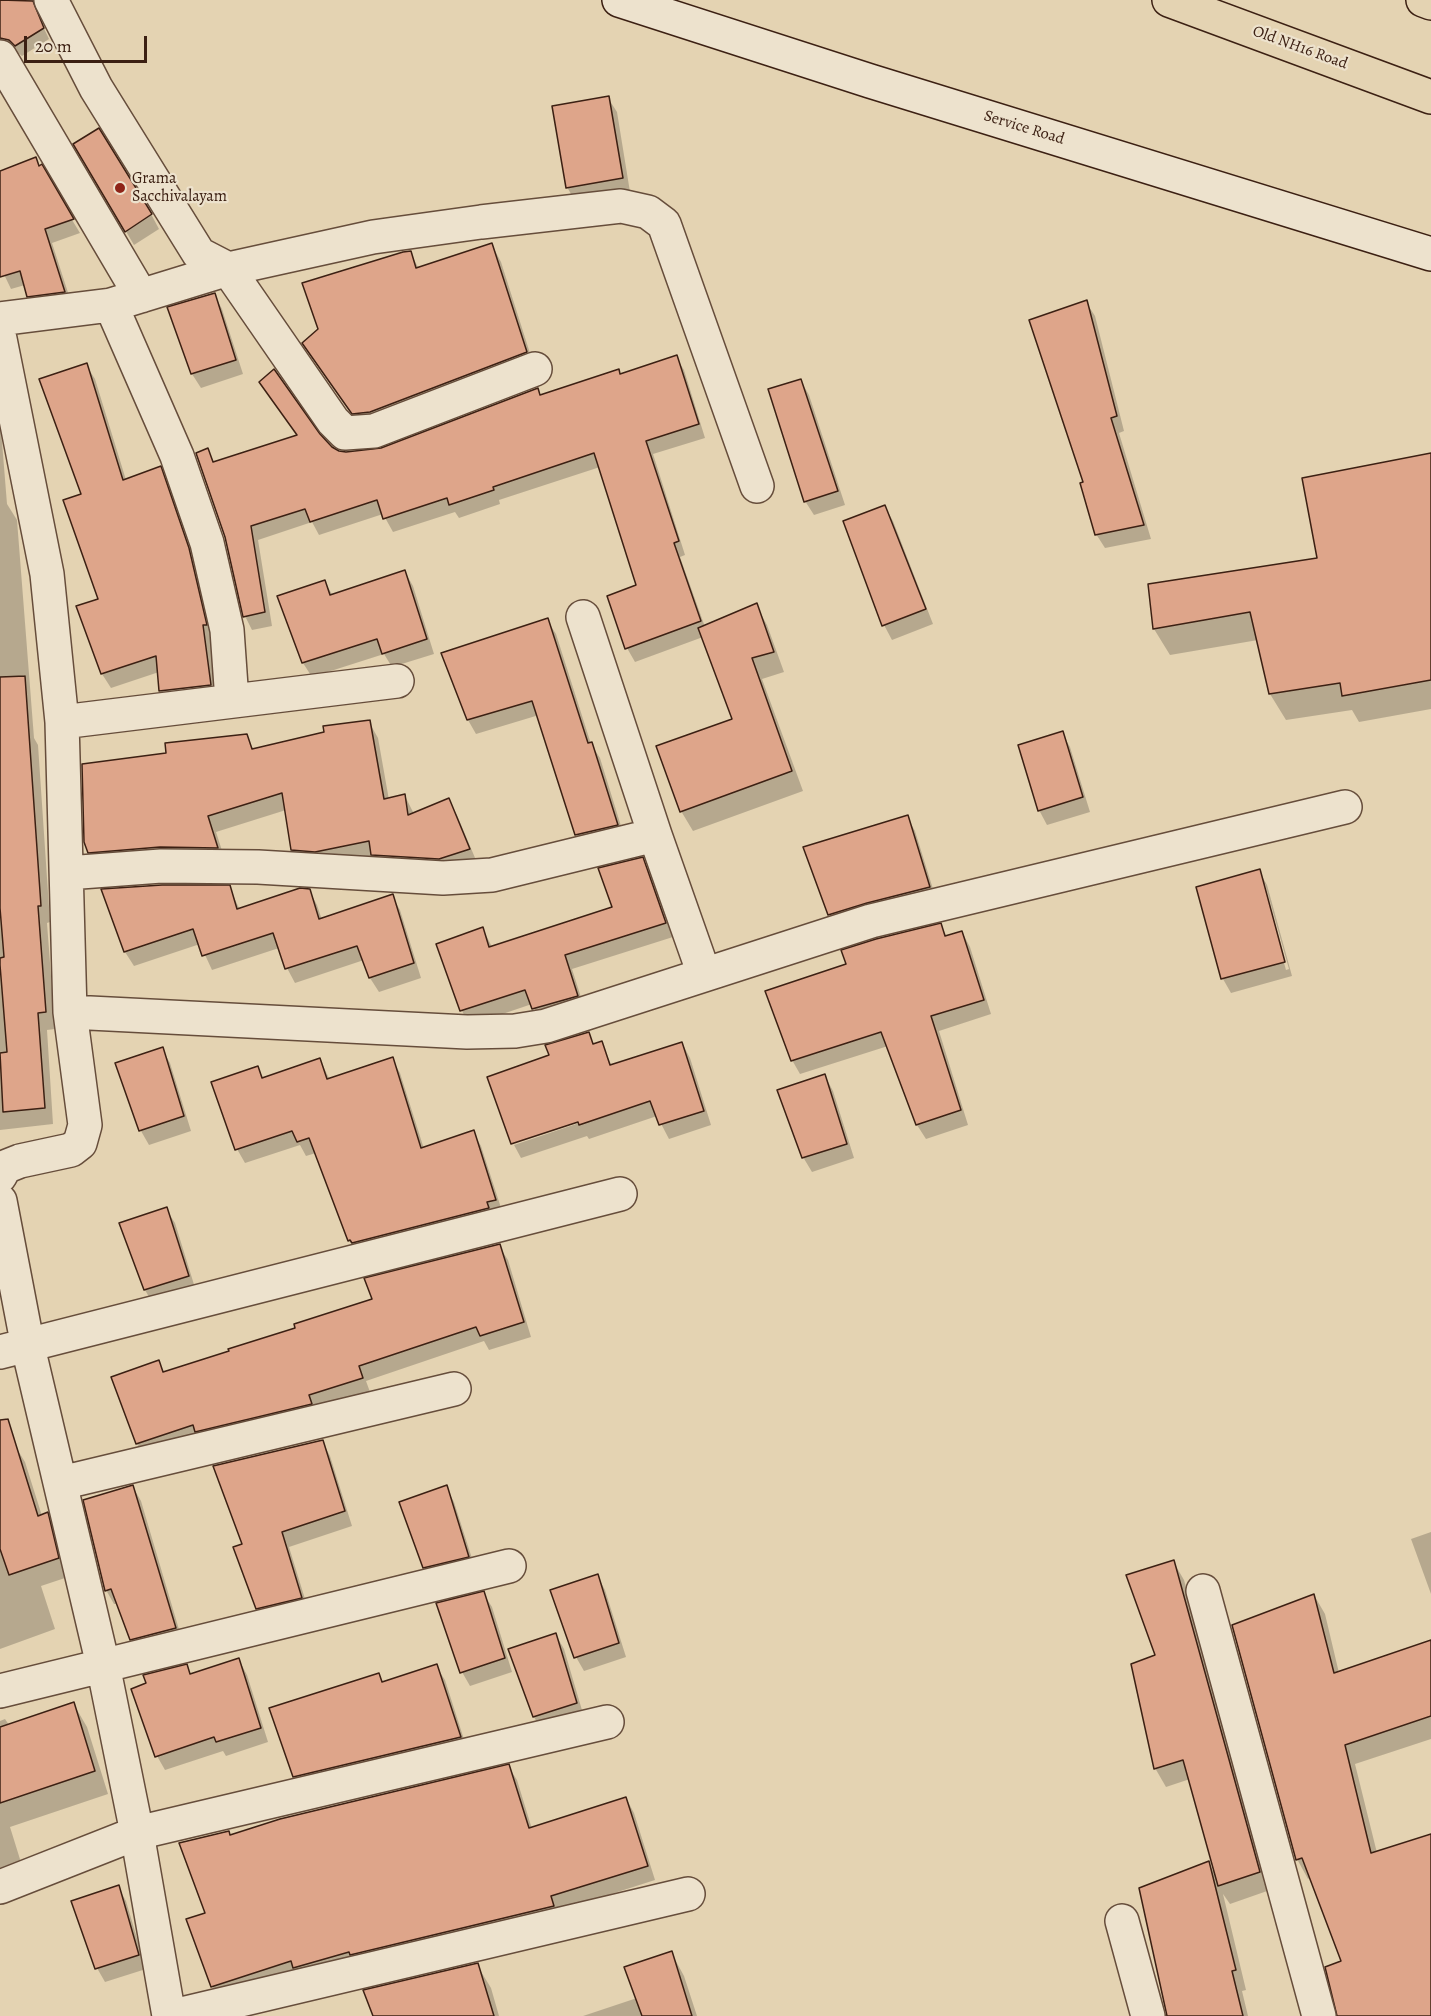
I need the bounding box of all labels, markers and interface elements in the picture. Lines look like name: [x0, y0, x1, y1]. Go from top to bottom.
street label: Old NH16 Road: [1250, 22, 1350, 74]
scale bar: [27, 24, 150, 62]
text: 20 m: [35, 34, 72, 58]
street label: Service Road: [981, 107, 1067, 149]
place label: Grama Sacchivalayam: [132, 169, 227, 207]
marker: Grama Sacchivalayam: [113, 181, 127, 195]

